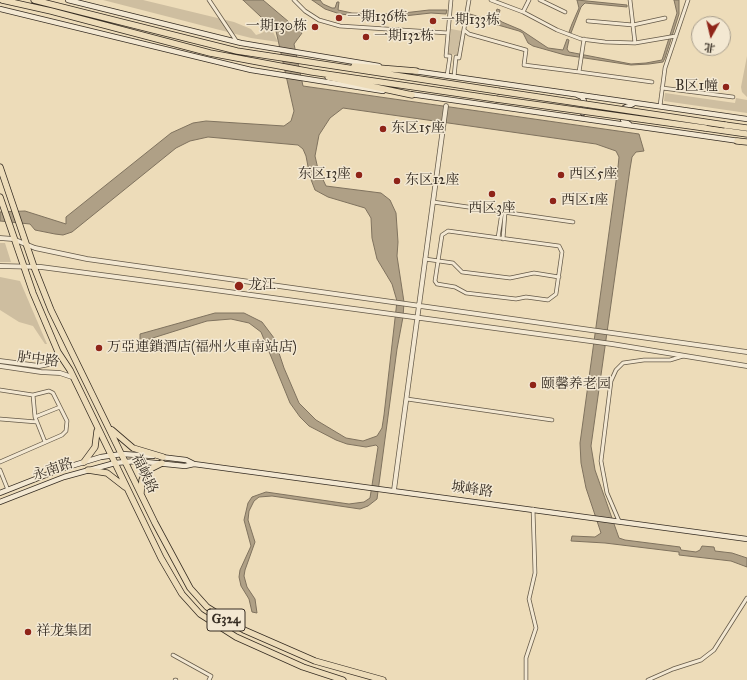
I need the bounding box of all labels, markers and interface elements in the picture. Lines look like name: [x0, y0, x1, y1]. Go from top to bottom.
place label: 一期136栋: [347, 10, 407, 26]
marker: 一期136栋: [334, 13, 344, 23]
place label: 一期133栋: [441, 13, 500, 29]
marker: 一期133栋: [428, 16, 438, 26]
north arrow: [691, 16, 731, 56]
place label: 一期130栋: [246, 19, 307, 35]
marker: 一期130栋: [310, 22, 320, 32]
place label: 一期132栋: [374, 29, 434, 45]
marker: 一期132栋: [361, 32, 371, 42]
text: 北: [703, 40, 716, 55]
place label: B区1幢: [675, 79, 718, 95]
marker: B区1幢: [721, 82, 731, 92]
place label: 东区15座: [391, 121, 445, 137]
marker: 东区15座: [378, 124, 388, 134]
place label: 东区13座: [298, 167, 351, 183]
place label: 西区5座: [569, 167, 618, 183]
marker: 东区13座: [354, 170, 364, 180]
marker: 西区5座: [556, 170, 566, 180]
place label: 东区12座: [405, 173, 459, 189]
marker: 东区12座: [392, 176, 402, 186]
marker: 西区3座: [487, 189, 497, 199]
place label: 西区1座: [561, 193, 609, 209]
marker: 西区1座: [548, 196, 558, 206]
place label: 西区3座: [468, 201, 516, 217]
place label: 龙江: [248, 278, 276, 294]
marker: 龙江: [233, 280, 245, 292]
place label: 万亞連鎖酒店(福州火車南站店): [107, 340, 297, 356]
marker: 万亞連鎖酒店(福州火車南站店): [94, 343, 104, 353]
street label: 胪中路: [16, 349, 60, 371]
place label: 颐馨养老园: [541, 377, 611, 393]
marker: 颐馨养老园: [528, 380, 538, 390]
street label: 福峡路: [127, 451, 161, 497]
street label: 永南路: [30, 455, 76, 485]
street label: 城峰路: [450, 479, 494, 501]
road number: G324: [207, 609, 245, 631]
place label: 祥龙集团: [36, 624, 92, 640]
marker: 祥龙集团: [23, 627, 33, 637]

